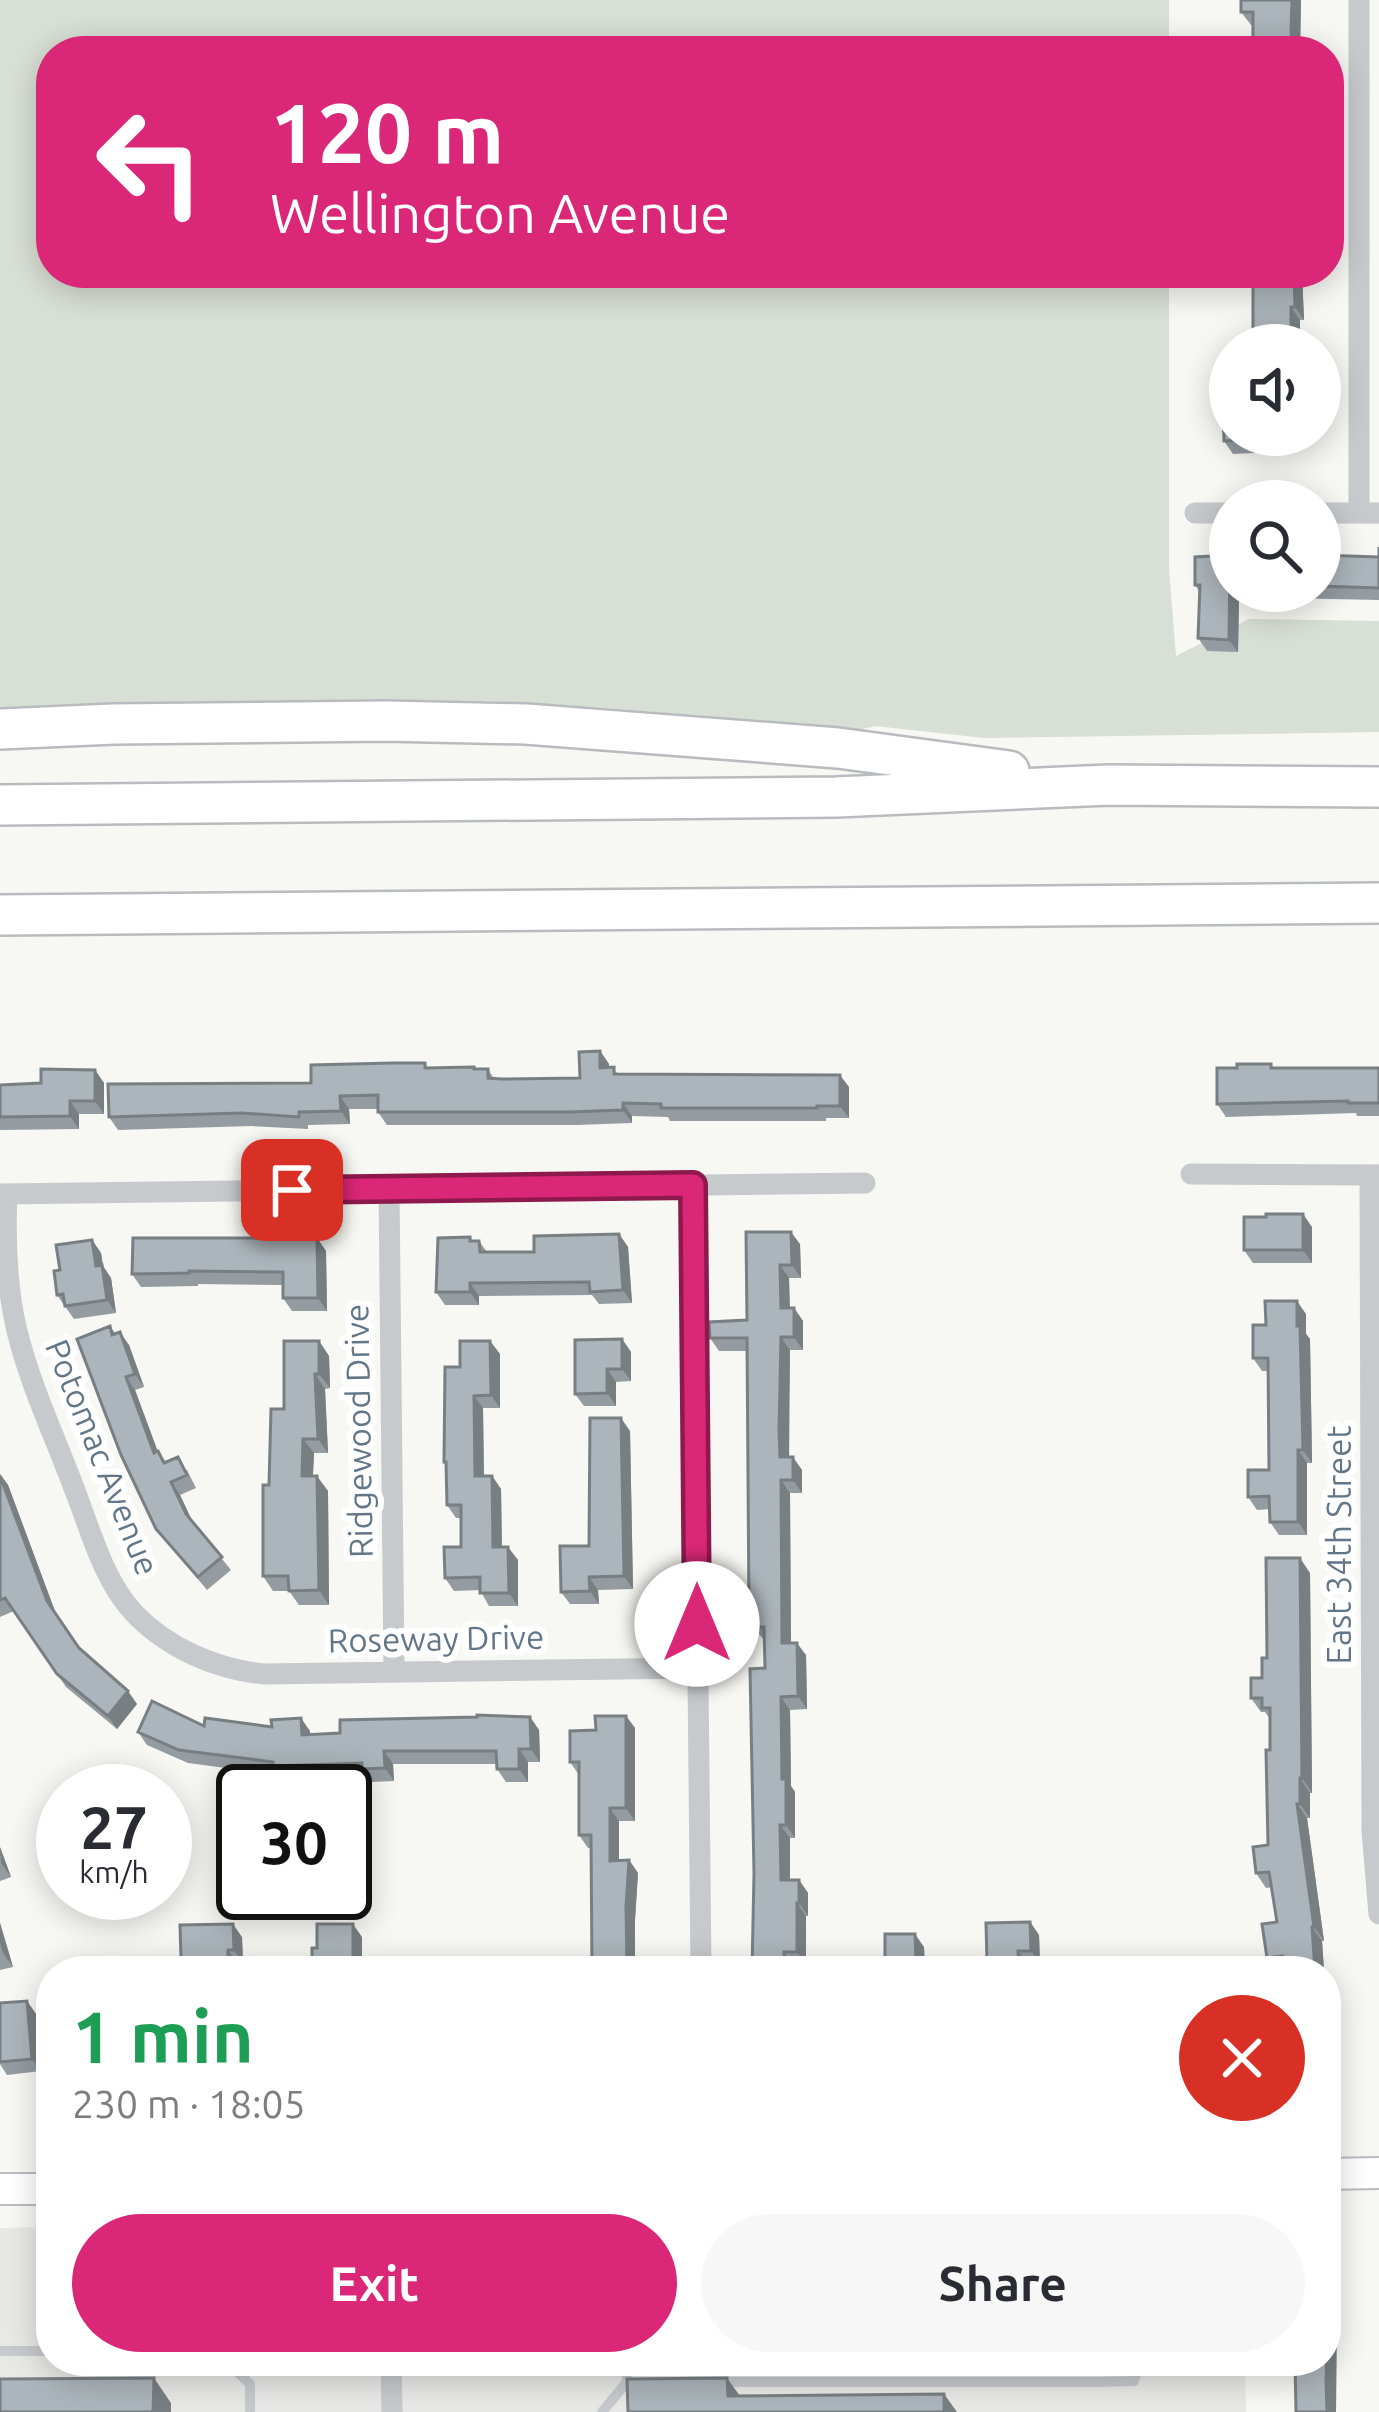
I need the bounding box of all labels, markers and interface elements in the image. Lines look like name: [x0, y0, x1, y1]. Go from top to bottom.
icon: left: [72, 84, 228, 240]
text: 120 m: [270, 85, 504, 179]
text: Wellington Avenue: [270, 183, 730, 243]
map controls: [1209, 324, 1341, 612]
button: sound: [1209, 324, 1341, 456]
button: search: [1209, 480, 1341, 612]
pin: [241, 1139, 343, 1241]
icon: arrive: [259, 1157, 325, 1223]
street label: Ridgewood Drive: [337, 1304, 379, 1558]
street label: Potomac Avenue: [39, 1334, 167, 1580]
street label: East 34th Street: [1320, 1425, 1357, 1665]
position arrow: [634, 1561, 760, 1687]
street label: Roseway Drive: [328, 1618, 544, 1658]
speed limit sign: 30: [216, 1764, 372, 1920]
text: 27: [80, 1793, 148, 1860]
text: km/h: [79, 1855, 149, 1889]
button: close: [1179, 1995, 1305, 2121]
text: 1 min: [72, 1996, 254, 2077]
text: 230 m · 18:05: [72, 2082, 306, 2125]
button: Exit: [72, 2214, 677, 2352]
button: Share: [701, 2214, 1305, 2352]

